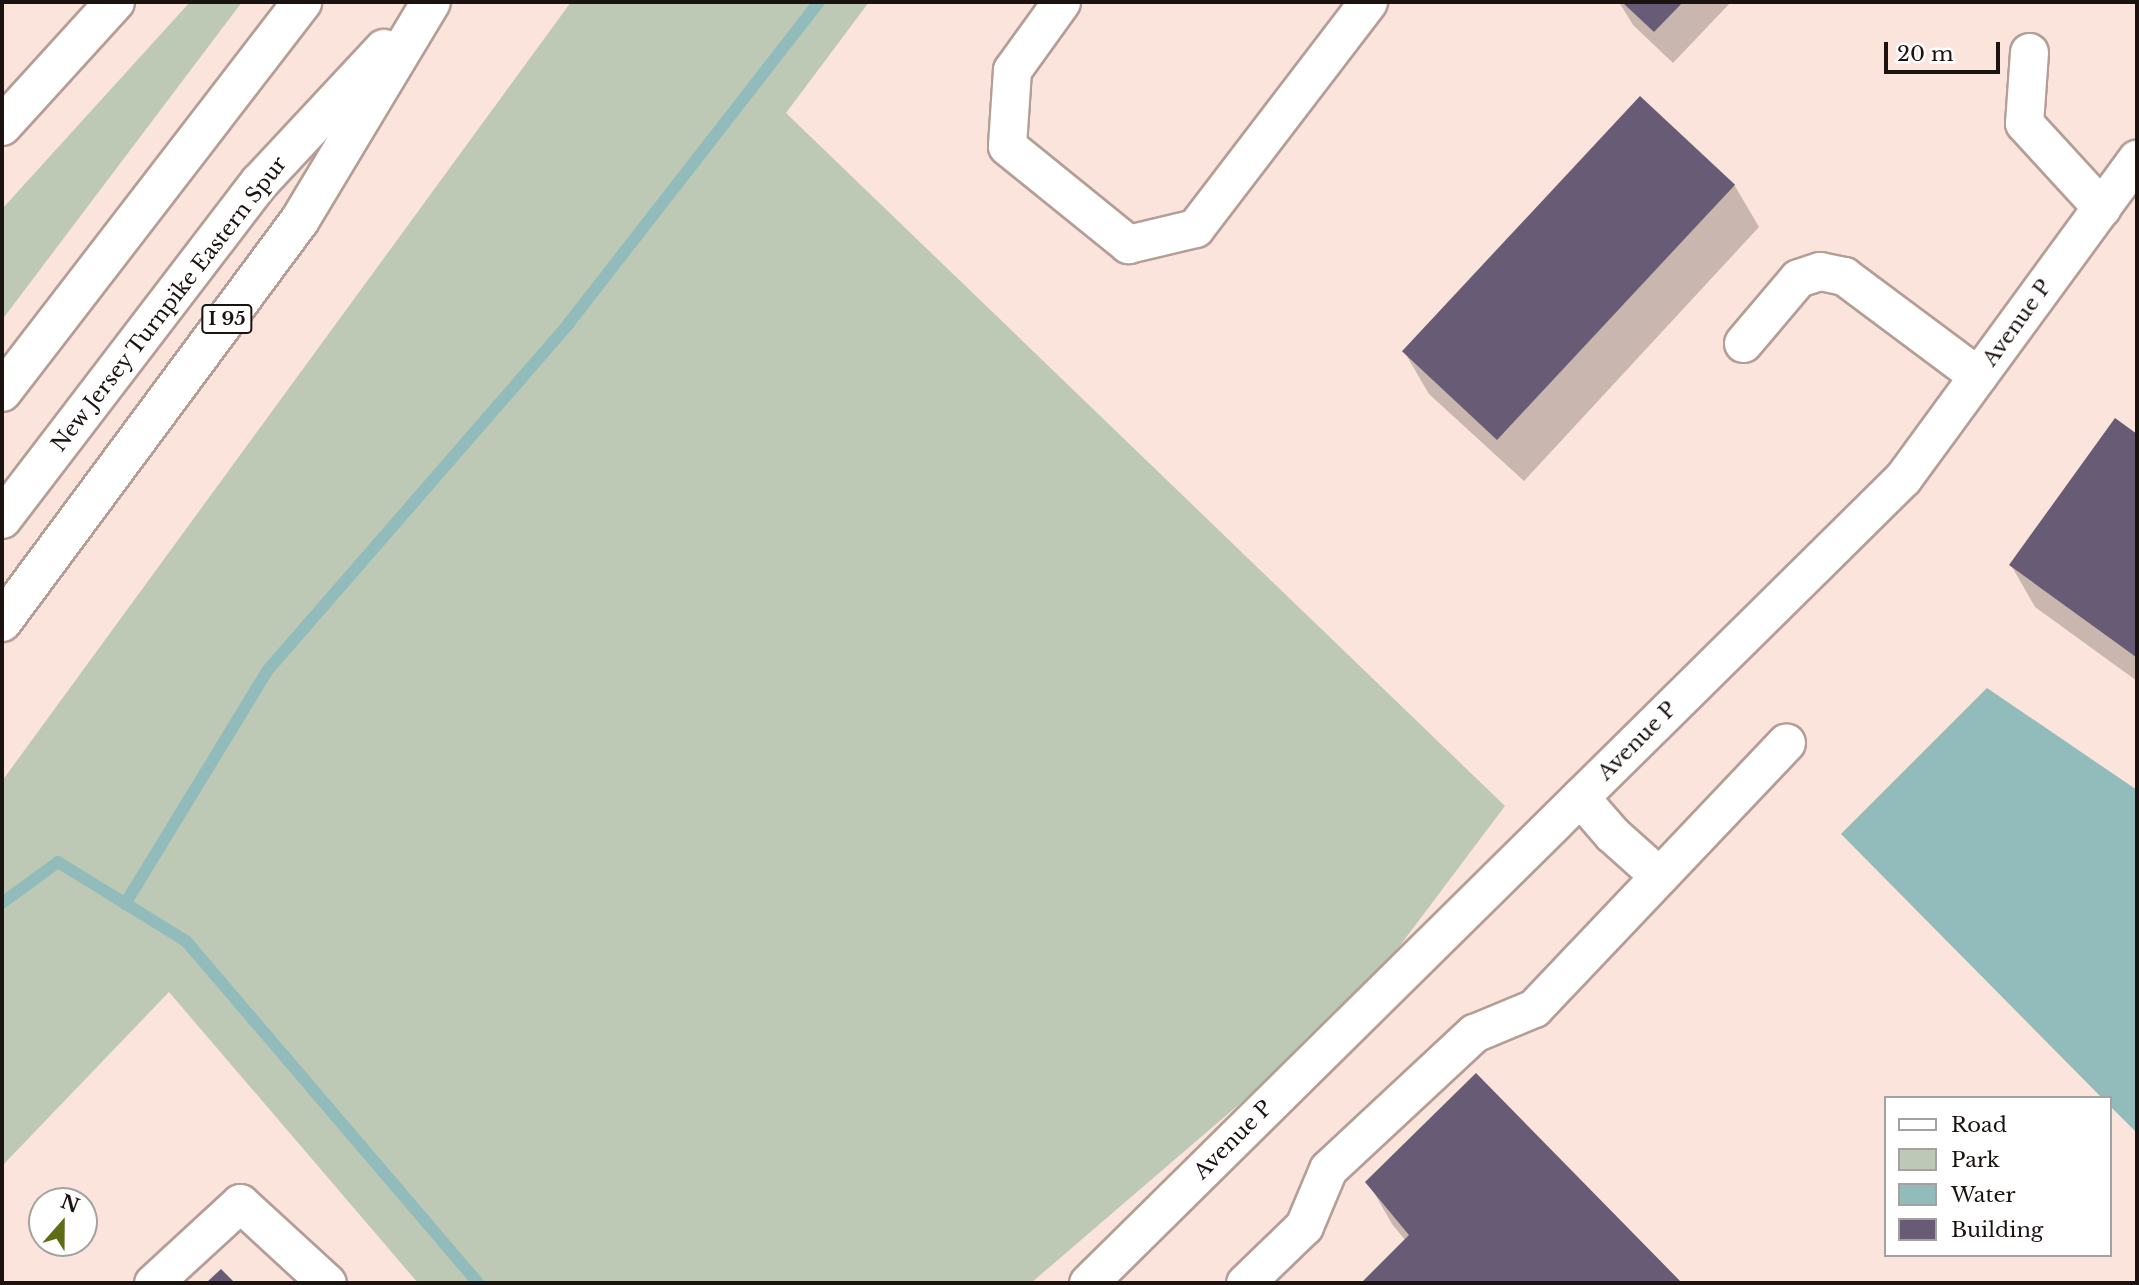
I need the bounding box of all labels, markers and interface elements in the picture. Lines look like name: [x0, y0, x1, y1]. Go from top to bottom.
scale bar: [1887, 28, 2002, 72]
text: 20 m: [1897, 41, 1954, 67]
street label: New Jersey Turnpike Eastern Spur: [45, 151, 293, 457]
street label: Avenue P: [1977, 275, 2057, 371]
road number: I 95: [201, 304, 253, 334]
street label: Avenue P: [1593, 697, 1681, 785]
street label: Avenue P: [1189, 1096, 1277, 1184]
legend: [1884, 1096, 2111, 1257]
text: Road: [1951, 1112, 2007, 1138]
text: Park: [1951, 1147, 2000, 1173]
text: Water: [1951, 1182, 2015, 1208]
north arrow: [28, 1187, 98, 1257]
text: N: [58, 1190, 82, 1218]
text: Building: [1951, 1217, 2043, 1243]

